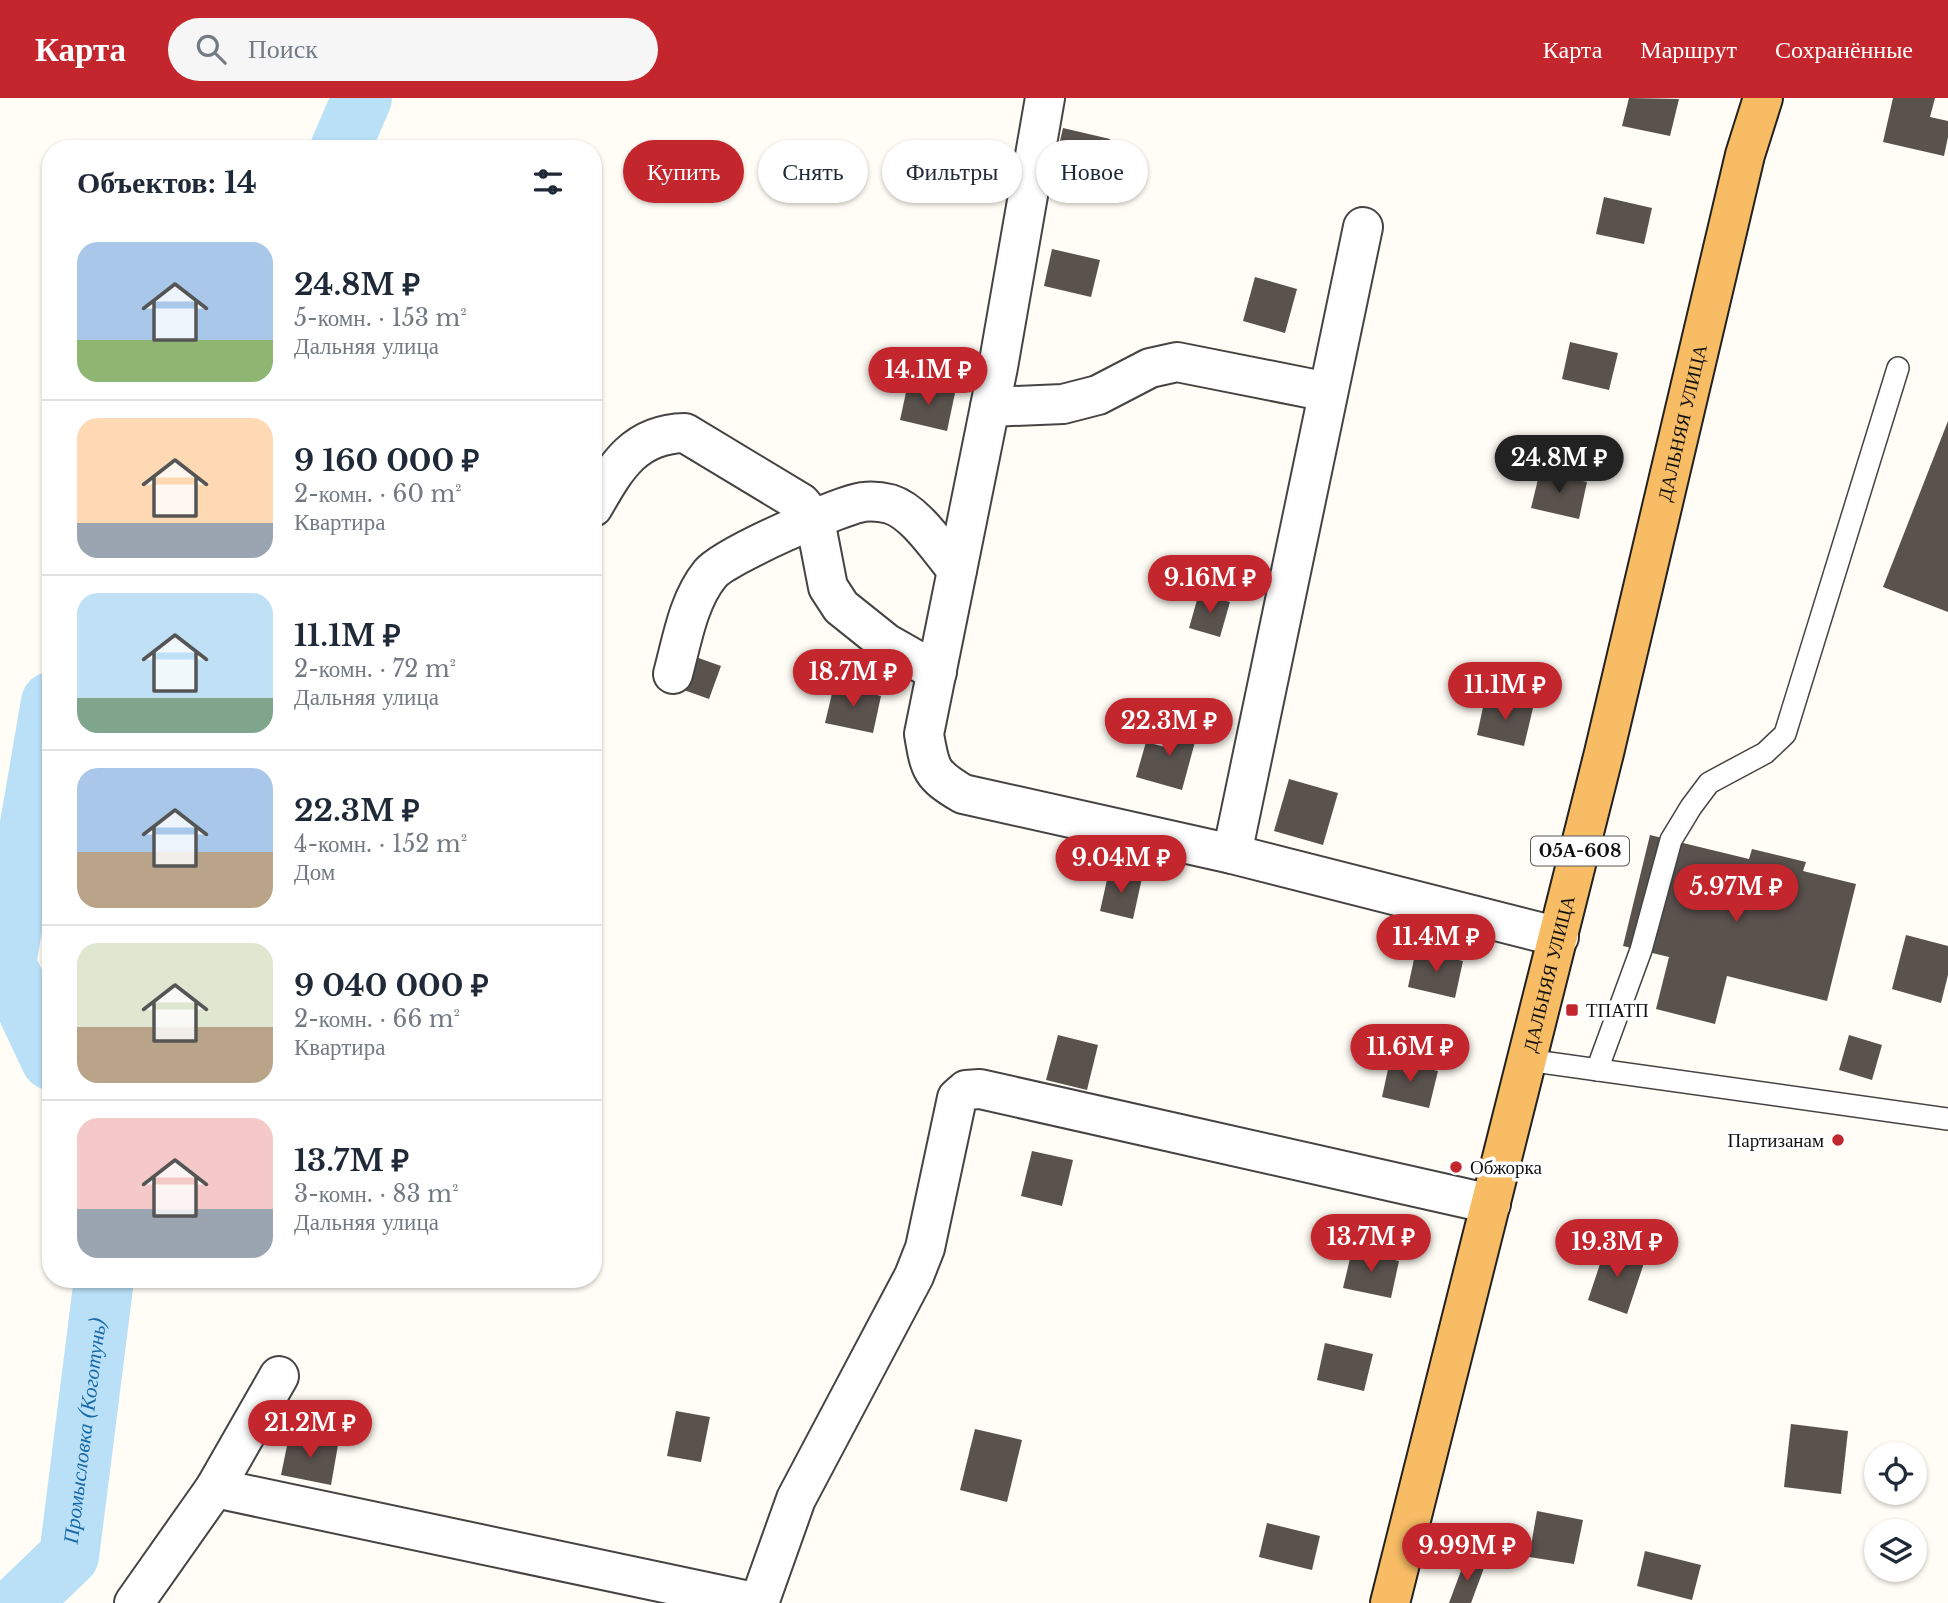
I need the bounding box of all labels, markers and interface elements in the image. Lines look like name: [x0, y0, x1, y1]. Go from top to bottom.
search box: [168, 18, 658, 81]
text: Карта: [35, 29, 126, 70]
icon: search: [192, 30, 230, 68]
text: Поиск: [248, 33, 318, 65]
text: Карта: [1543, 35, 1602, 64]
text: Маршрут: [1640, 35, 1737, 64]
text: Сохранённые: [1775, 35, 1913, 64]
chip: Купить: [623, 140, 744, 203]
chip: Снять: [758, 140, 868, 203]
chip: Фильтры: [882, 140, 1022, 203]
chip: Новое: [1036, 140, 1148, 203]
icon: filters: [529, 163, 567, 201]
text: Объектов: 14: [77, 164, 257, 201]
text: 24.8M ₽: [294, 266, 420, 303]
icon: home: [133, 270, 217, 354]
text: 5-комн. · 153 m²: [294, 304, 467, 332]
text: Дальняя улица: [294, 332, 439, 360]
street label: ДАЛЬНЯЯ УЛИЦА: [1653, 342, 1712, 503]
pin: 14.1M ₽: [863, 348, 993, 407]
text: 14.1M ₽: [884, 356, 972, 384]
pin: 24.8M ₽: [1494, 436, 1624, 495]
text: 9 160 000 ₽: [294, 442, 480, 479]
text: 24.8M ₽: [1511, 444, 1607, 472]
icon: home: [133, 446, 217, 530]
text: 2-комн. · 60 m²: [294, 480, 462, 508]
text: Квартира: [294, 508, 385, 536]
pin: 9.16M ₽: [1145, 556, 1275, 615]
text: 9.16M ₽: [1164, 564, 1256, 592]
text: 11.1M ₽: [294, 617, 401, 654]
icon: home: [133, 621, 217, 705]
pin: 18.7M ₽: [788, 650, 918, 709]
text: 2-комн. · 72 m²: [294, 655, 456, 683]
text: 18.7M ₽: [809, 658, 897, 686]
pin: 11.1M ₽: [1440, 662, 1570, 722]
text: 11.1M ₽: [1464, 671, 1546, 699]
text: Дальняя улица: [294, 683, 439, 711]
pin: 22.3M ₽: [1104, 698, 1234, 758]
text: 22.3M ₽: [1121, 707, 1217, 735]
text: 22.3M ₽: [294, 792, 420, 829]
icon: home: [133, 796, 217, 880]
text: 4-комн. · 152 m²: [294, 830, 467, 858]
pin: 9.04M ₽: [1056, 836, 1186, 895]
road number: 05А-608: [1531, 836, 1629, 866]
text: 9.04M ₽: [1072, 844, 1170, 872]
text: Дом: [294, 858, 335, 886]
pin: 5.97M ₽: [1671, 864, 1801, 924]
text: 5.97M ₽: [1689, 873, 1783, 901]
street label: ДАЛЬНЯЯ УЛИЦА: [1518, 893, 1580, 1054]
pin: 11.4M ₽: [1371, 914, 1501, 974]
text: 11.4M ₽: [1392, 923, 1480, 951]
text: 9 040 000 ₽: [294, 967, 489, 1004]
icon: home: [133, 971, 217, 1055]
place label: ТПАТП: [1586, 999, 1649, 1022]
marker: ТПАТП: [1564, 1002, 1580, 1018]
text: 2-комн. · 66 m²: [294, 1005, 460, 1033]
pin: 11.6M ₽: [1345, 1024, 1475, 1084]
text: Квартира: [294, 1033, 385, 1061]
text: 11.6M ₽: [1366, 1033, 1454, 1061]
place label: Партизанам: [1728, 1129, 1824, 1152]
marker: Партизанам: [1830, 1132, 1846, 1148]
text: 13.7M ₽: [294, 1142, 409, 1179]
icon: home: [133, 1146, 217, 1230]
place label: Обжорка: [1470, 1156, 1543, 1179]
marker: Обжорка: [1448, 1159, 1464, 1175]
text: 3-комн. · 83 m²: [294, 1180, 459, 1208]
text: Дальняя улица: [294, 1208, 439, 1236]
pin: 13.7M ₽: [1306, 1214, 1436, 1274]
pin: 19.3M ₽: [1552, 1220, 1682, 1279]
text: 13.7M ₽: [1327, 1223, 1415, 1251]
text: 19.3M ₽: [1571, 1228, 1663, 1256]
water label: Промысловка (Коготунь): [58, 1316, 112, 1546]
pin: 21.2M ₽: [245, 1400, 375, 1460]
text: 21.2M ₽: [264, 1409, 356, 1437]
map controls: [1864, 1442, 1927, 1582]
button: locate: [1864, 1442, 1927, 1505]
button: layers: [1864, 1519, 1927, 1582]
pin: 9.99M ₽: [1402, 1524, 1532, 1583]
text: 9.99M ₽: [1418, 1532, 1516, 1560]

